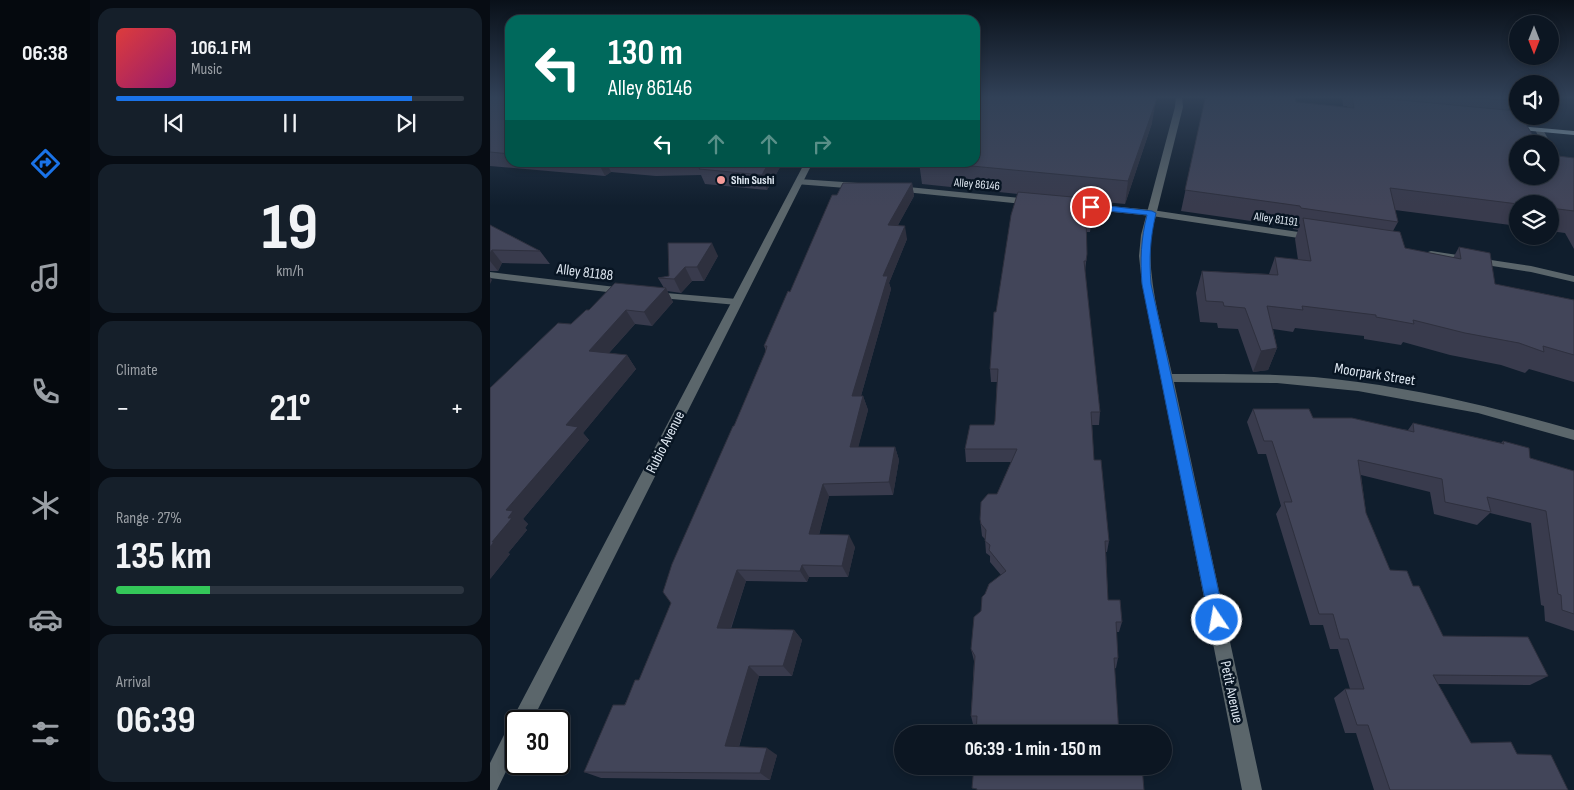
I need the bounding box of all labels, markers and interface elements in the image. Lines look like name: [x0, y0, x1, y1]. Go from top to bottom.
north arrow: [1509, 15, 1559, 65]
map controls: [1509, 15, 1559, 245]
text: 130 m: [608, 32, 683, 75]
icon: left: [525, 35, 590, 100]
text: 106.1 FM: [191, 37, 251, 60]
text: 06:38: [22, 40, 68, 67]
text: Music: [191, 60, 222, 79]
text: Alley 86146: [608, 75, 692, 102]
button: sound: [1509, 75, 1559, 125]
icon: previous: [160, 109, 188, 137]
icon: pause: [276, 109, 304, 137]
icon: next: [392, 109, 420, 137]
icon: left: [649, 130, 677, 158]
icon: ahead: [702, 130, 730, 158]
icon: ahead: [755, 130, 783, 158]
icon: right: [808, 130, 836, 158]
button: search: [1509, 135, 1559, 185]
icon: directions: [28, 146, 63, 181]
place label: Shin Sushi: [731, 173, 774, 188]
marker: Shin Sushi: [715, 174, 727, 186]
street label: Alley 86146: [952, 175, 1001, 194]
pin: [1070, 186, 1112, 228]
text: 19: [262, 190, 318, 268]
icon: arrive: [1077, 193, 1105, 221]
button: layers: [1509, 195, 1559, 245]
street label: Alley 81191: [1252, 209, 1300, 230]
icon: music: [28, 260, 63, 295]
street label: Alley 81188: [555, 260, 614, 285]
text: km/h: [276, 262, 304, 281]
street label: Moorpark Street: [1333, 359, 1417, 390]
text: Climate: [116, 361, 158, 380]
icon: phone: [28, 374, 63, 409]
text: 21°: [269, 386, 311, 431]
text: −: [116, 392, 130, 425]
text: +: [450, 392, 464, 425]
street label: Rubio Avenue: [642, 408, 689, 477]
icon: climate: [28, 488, 63, 523]
text: Range · 27%: [116, 509, 182, 528]
text: 135 km: [116, 534, 212, 579]
position arrow: [1190, 593, 1242, 645]
icon: car: [28, 602, 63, 637]
street label: Petit Avenue: [1216, 659, 1247, 725]
text: Arrival: [116, 673, 150, 692]
text: 06:39: [116, 698, 196, 743]
speed limit sign: 30: [505, 710, 570, 775]
icon: filters: [28, 716, 63, 751]
text: 06:39 · 1 min · 150 m: [965, 738, 1101, 761]

